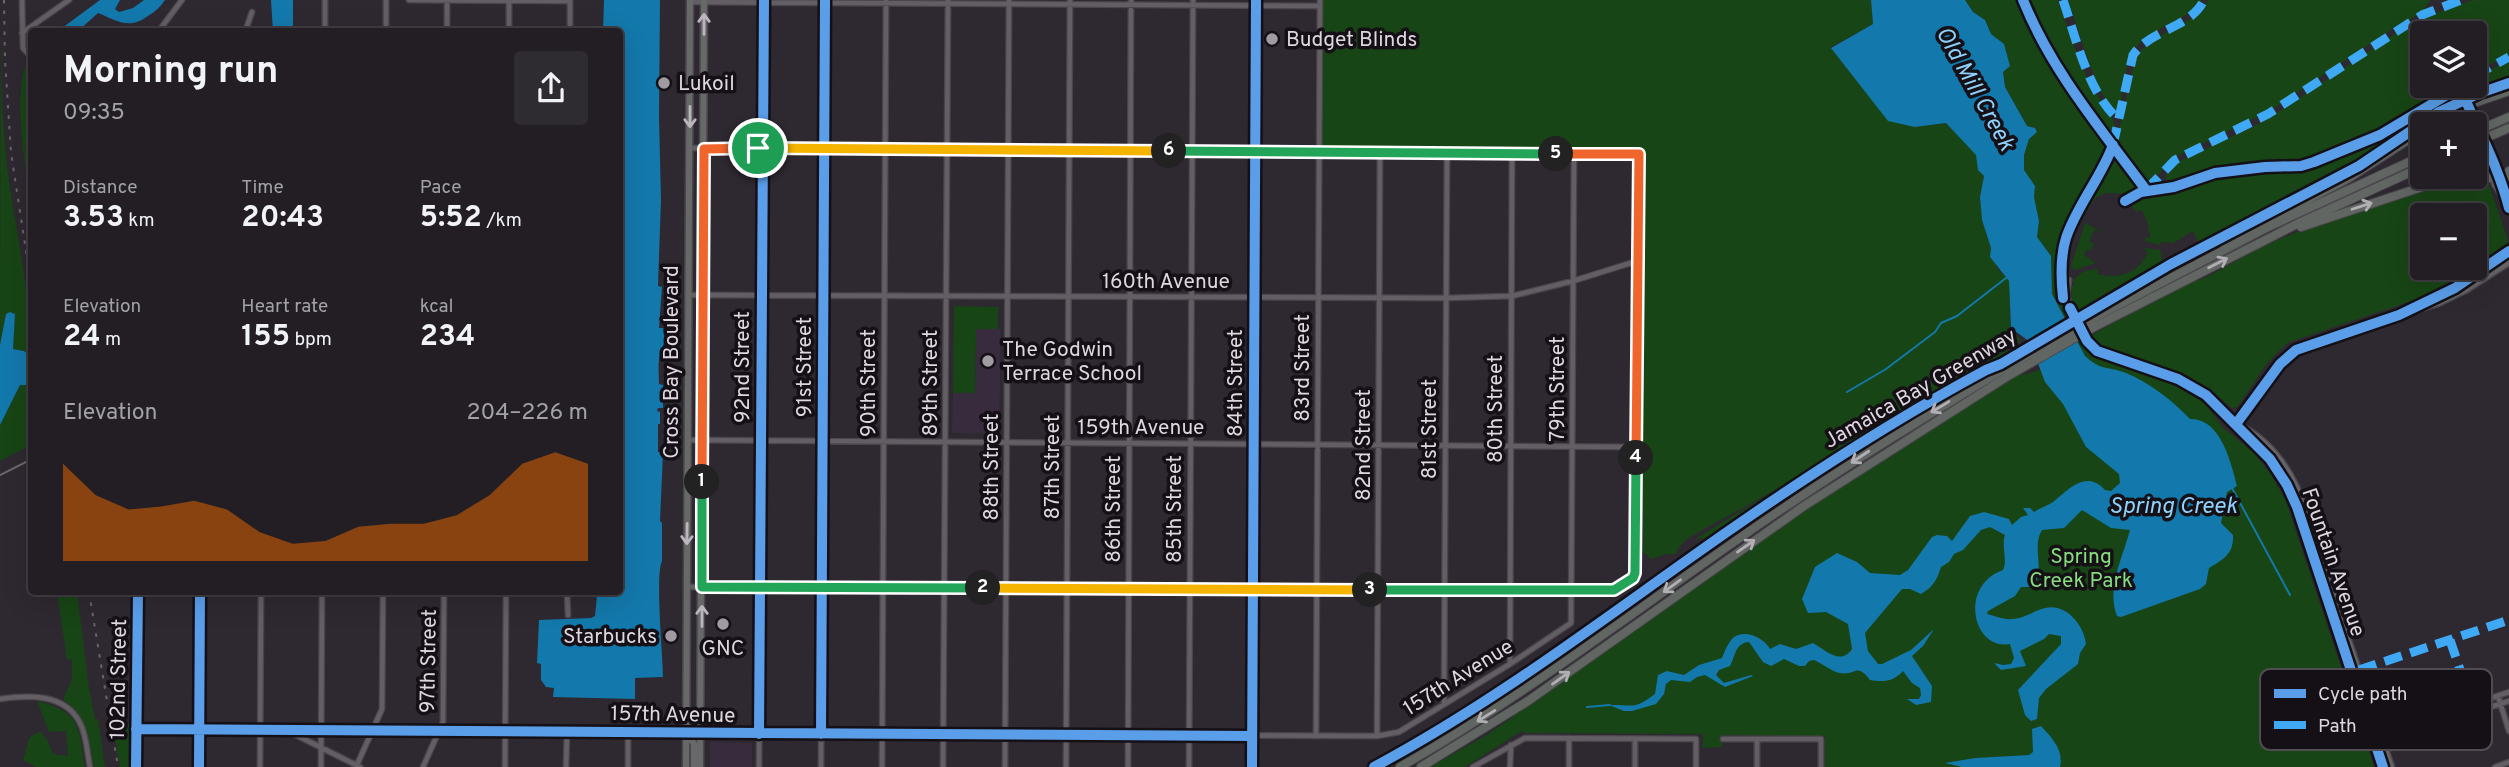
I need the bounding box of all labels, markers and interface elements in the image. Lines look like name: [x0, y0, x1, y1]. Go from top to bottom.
one-way arrow: [697, 12, 711, 35]
map controls: [2410, 21, 2487, 280]
button: layers: [2410, 21, 2487, 98]
water label: Old Mill Creek: [1928, 22, 2020, 157]
place label: Budget Blinds: [1286, 27, 1417, 54]
marker: Budget Blinds: [1264, 31, 1280, 47]
text: Morning run: [63, 48, 279, 97]
button: share: [514, 51, 588, 125]
place label: Lukoil: [678, 71, 735, 98]
marker: Lukoil: [656, 75, 672, 91]
text: 09:35: [63, 99, 125, 128]
one-way arrow: [683, 105, 697, 128]
button: +: [2410, 112, 2487, 189]
pin: [728, 118, 788, 178]
icon: arrive: [739, 129, 777, 167]
pin: 6: [1152, 134, 1186, 168]
pin: 5: [1538, 136, 1574, 172]
text: 6: [1163, 138, 1174, 162]
text: 5: [1550, 141, 1561, 165]
text: Distance: [63, 176, 138, 200]
text: Time: [241, 176, 284, 200]
text: Pace: [420, 176, 461, 200]
one-way arrow: [2351, 199, 2373, 211]
text: 3.53: [63, 200, 124, 237]
text: 20:43: [241, 200, 324, 237]
text: 5:52: [420, 200, 482, 237]
button: −: [2410, 203, 2487, 280]
text: km: [124, 209, 155, 233]
text: /km: [482, 209, 522, 233]
one-way arrow: [2207, 256, 2228, 270]
street label: Cross Bay Boulevard: [659, 265, 686, 459]
street label: 160th Avenue: [1102, 269, 1230, 296]
text: Elevation: [63, 295, 141, 319]
text: Heart rate: [241, 295, 328, 319]
text: kcal: [420, 295, 453, 319]
street label: 92nd Street: [730, 311, 757, 423]
street label: 83rd Street: [1290, 314, 1317, 422]
street label: 91st Street: [792, 317, 819, 417]
text: 24: [63, 319, 101, 356]
text: 155: [241, 319, 290, 356]
text: 234: [420, 319, 475, 356]
street label: Jamaica Bay Greenway: [1820, 323, 2022, 456]
text: m: [101, 328, 121, 352]
text: bpm: [290, 328, 332, 352]
street label: 90th Street: [856, 329, 883, 437]
street label: 89th Street: [918, 329, 945, 437]
street label: 84th Street: [1223, 329, 1250, 437]
street label: 79th Street: [1545, 336, 1572, 442]
place label: The Godwin Terrace School: [1002, 337, 1142, 388]
marker: The Godwin Terrace School: [980, 353, 996, 369]
street label: 80th Street: [1483, 355, 1510, 463]
street label: 81st Street: [1417, 379, 1444, 479]
street label: 82nd Street: [1351, 389, 1378, 501]
text: Elevation: [63, 399, 158, 428]
text: 204–226 m: [466, 399, 588, 428]
one-way arrow: [1930, 401, 1950, 415]
street label: 88th Street: [979, 413, 1006, 521]
street label: 87th Street: [1040, 414, 1067, 520]
street label: 159th Avenue: [1078, 415, 1204, 442]
pin: 4: [1618, 440, 1654, 476]
text: 4: [1629, 445, 1642, 469]
one-way arrow: [1851, 450, 1870, 464]
street label: 86th Street: [1101, 455, 1128, 563]
street label: 85th Street: [1162, 455, 1189, 563]
pin: 1: [684, 464, 720, 500]
text: 1: [698, 469, 705, 493]
street label: Fountain Avenue: [2294, 485, 2371, 640]
water label: Spring Creek: [2109, 493, 2237, 522]
one-way arrow: [680, 523, 694, 546]
one-way arrow: [1736, 539, 1755, 553]
park label: Spring Creek Park: [2029, 544, 2133, 595]
pin: 2: [965, 570, 1000, 606]
pin: 3: [1352, 572, 1388, 608]
text: 2: [977, 575, 988, 599]
text: 3: [1364, 577, 1375, 601]
one-way arrow: [1663, 579, 1682, 593]
one-way arrow: [695, 605, 709, 628]
street label: 97th Street: [415, 609, 444, 713]
marker: GNC: [715, 616, 731, 632]
street label: 102nd Street: [105, 618, 134, 740]
place label: Starbucks: [563, 624, 657, 651]
marker: Starbucks: [663, 628, 679, 644]
street label: 157th Avenue: [1399, 634, 1519, 723]
place label: GNC: [702, 636, 744, 663]
legend: [2260, 669, 2492, 750]
one-way arrow: [1551, 671, 1570, 685]
text: Cycle path: [2318, 683, 2407, 707]
street label: 157th Avenue: [610, 701, 736, 730]
one-way arrow: [1477, 709, 1496, 724]
text: Path: [2318, 715, 2357, 739]

